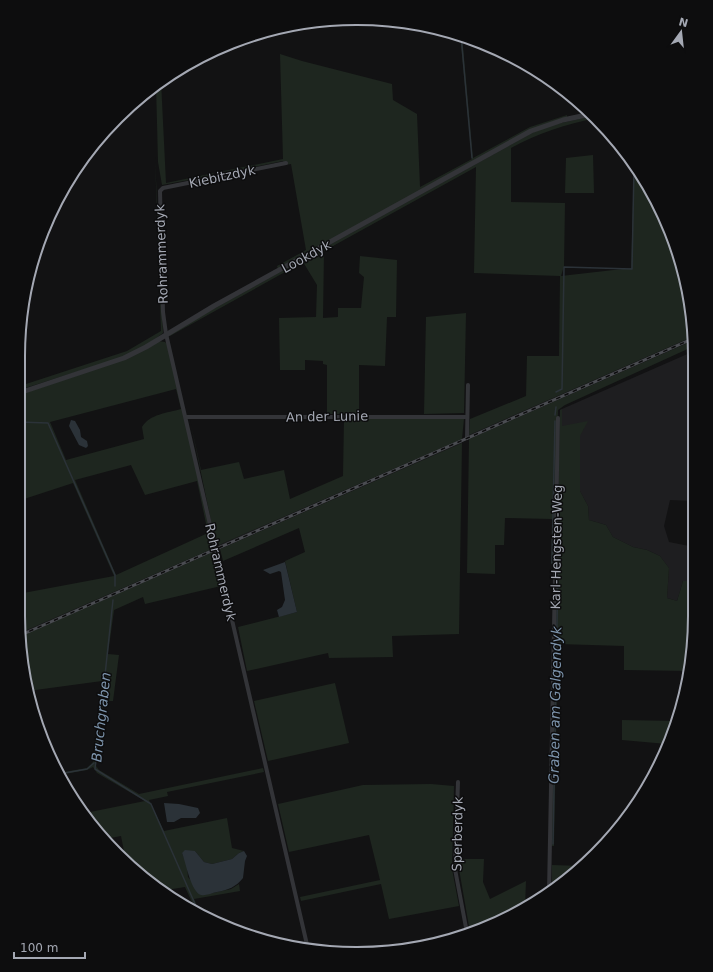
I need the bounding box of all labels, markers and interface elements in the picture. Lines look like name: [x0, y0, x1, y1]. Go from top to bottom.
north arrow: [661, 12, 701, 52]
text: N: [677, 15, 690, 30]
street label: Kiebitzdyk: [188, 162, 257, 191]
street label: Rohrammerdyk: [152, 203, 171, 304]
street label: Lookdyk: [279, 237, 334, 276]
street label: An der Lunie: [286, 408, 368, 425]
street label: Karl-Hengsten-Weg: [548, 484, 565, 610]
street label: Rohrammerdyk: [202, 522, 239, 623]
water label: Graben am Galgendyk: [546, 625, 564, 784]
water label: Bruchgraben: [88, 671, 114, 763]
street label: Sperberdyk: [449, 796, 466, 871]
scale bar: [14, 934, 85, 960]
text: 100 m: [20, 941, 58, 955]

